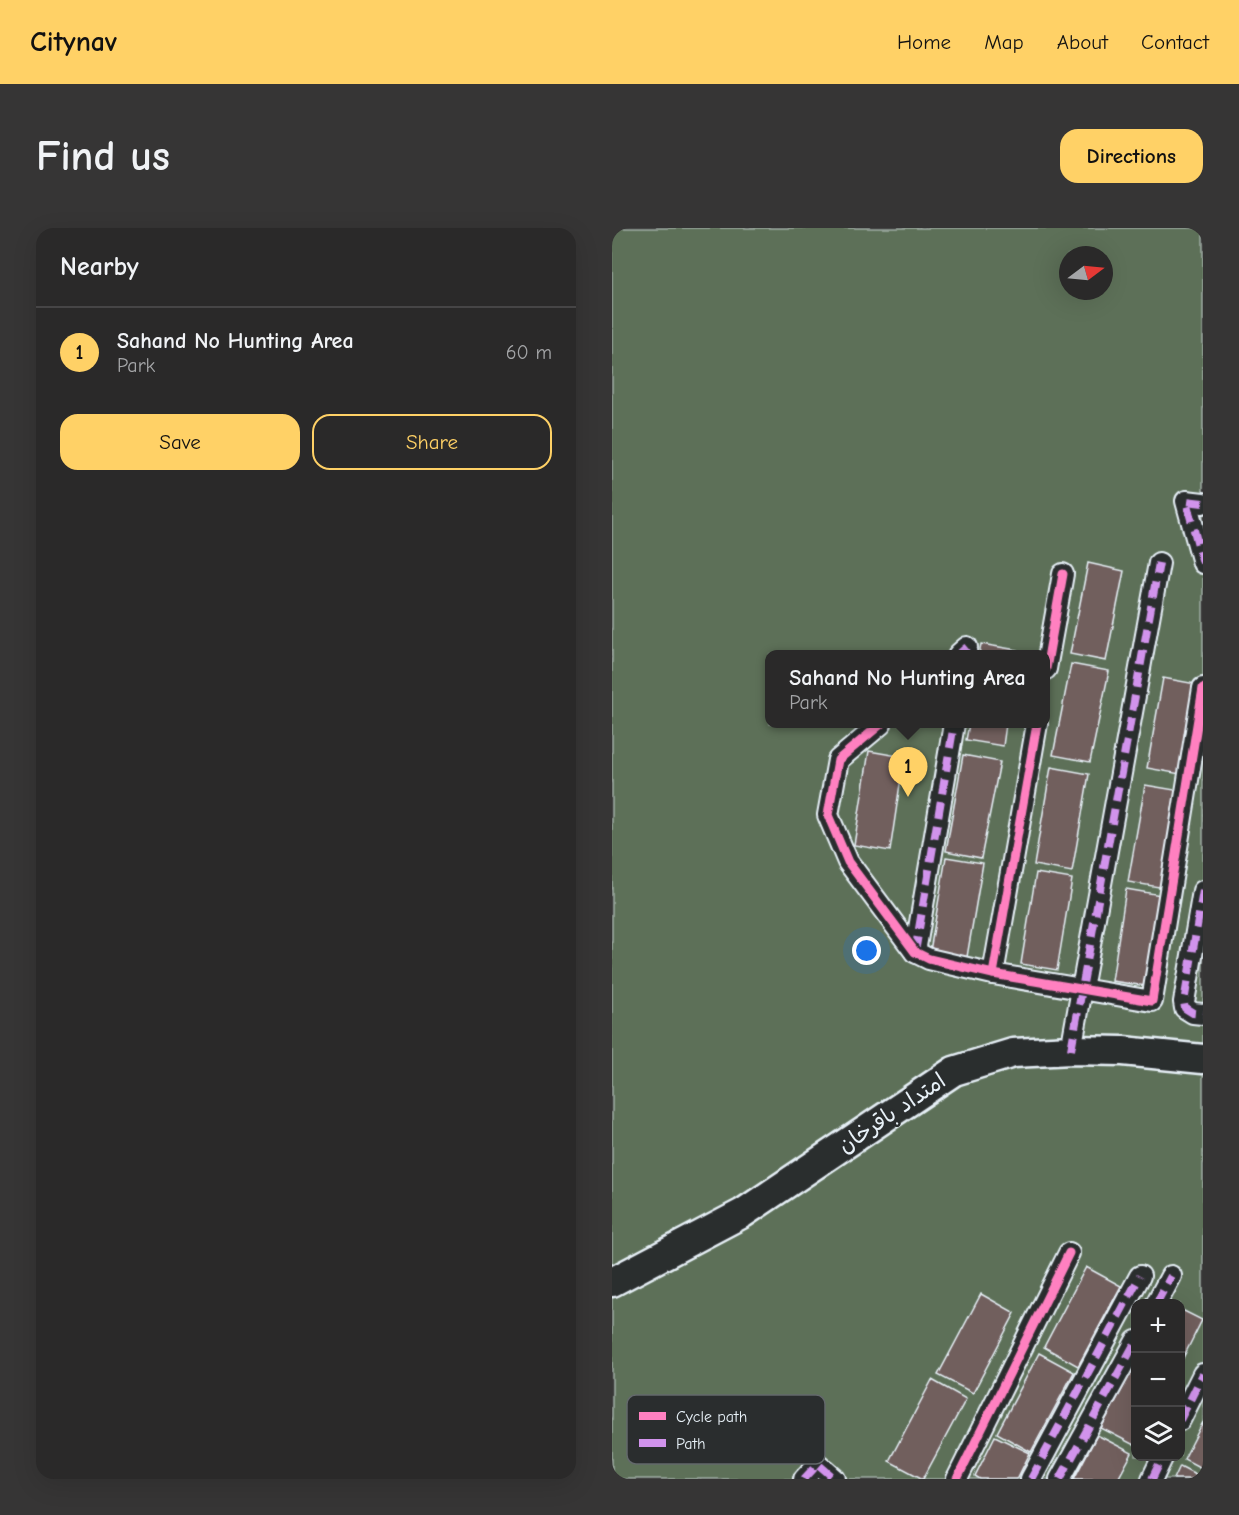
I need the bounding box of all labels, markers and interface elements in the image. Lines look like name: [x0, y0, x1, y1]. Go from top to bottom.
text: Citynav: [30, 26, 117, 58]
text: Home: [897, 30, 951, 54]
text: Map: [984, 30, 1024, 54]
text: About: [1057, 30, 1108, 54]
text: Contact: [1141, 30, 1209, 54]
button: Directions: [1060, 129, 1203, 183]
text: Find us: [36, 132, 170, 181]
north arrow: [1059, 246, 1113, 300]
text: Nearby: [60, 252, 139, 282]
text: Sahand No Hunting Area: [117, 328, 354, 354]
text: 1: [76, 341, 83, 364]
text: 60 m: [506, 341, 552, 364]
text: Park: [117, 354, 155, 377]
button: Save: [60, 414, 300, 470]
button: Share: [312, 414, 552, 470]
popup: [765, 650, 1050, 728]
text: Sahand No Hunting Area: [789, 665, 1026, 691]
text: Park: [789, 691, 828, 714]
pin: 1: [888, 748, 928, 797]
your location: [852, 936, 881, 965]
street label: امتداد باقرخان: [833, 1068, 951, 1158]
map controls: [1131, 1299, 1185, 1461]
button: +: [1131, 1299, 1185, 1353]
button: −: [1131, 1353, 1185, 1407]
legend: [627, 1395, 825, 1464]
button: layers: [1131, 1407, 1185, 1461]
text: Cycle path: [676, 1408, 747, 1426]
text: Path: [676, 1435, 706, 1453]

